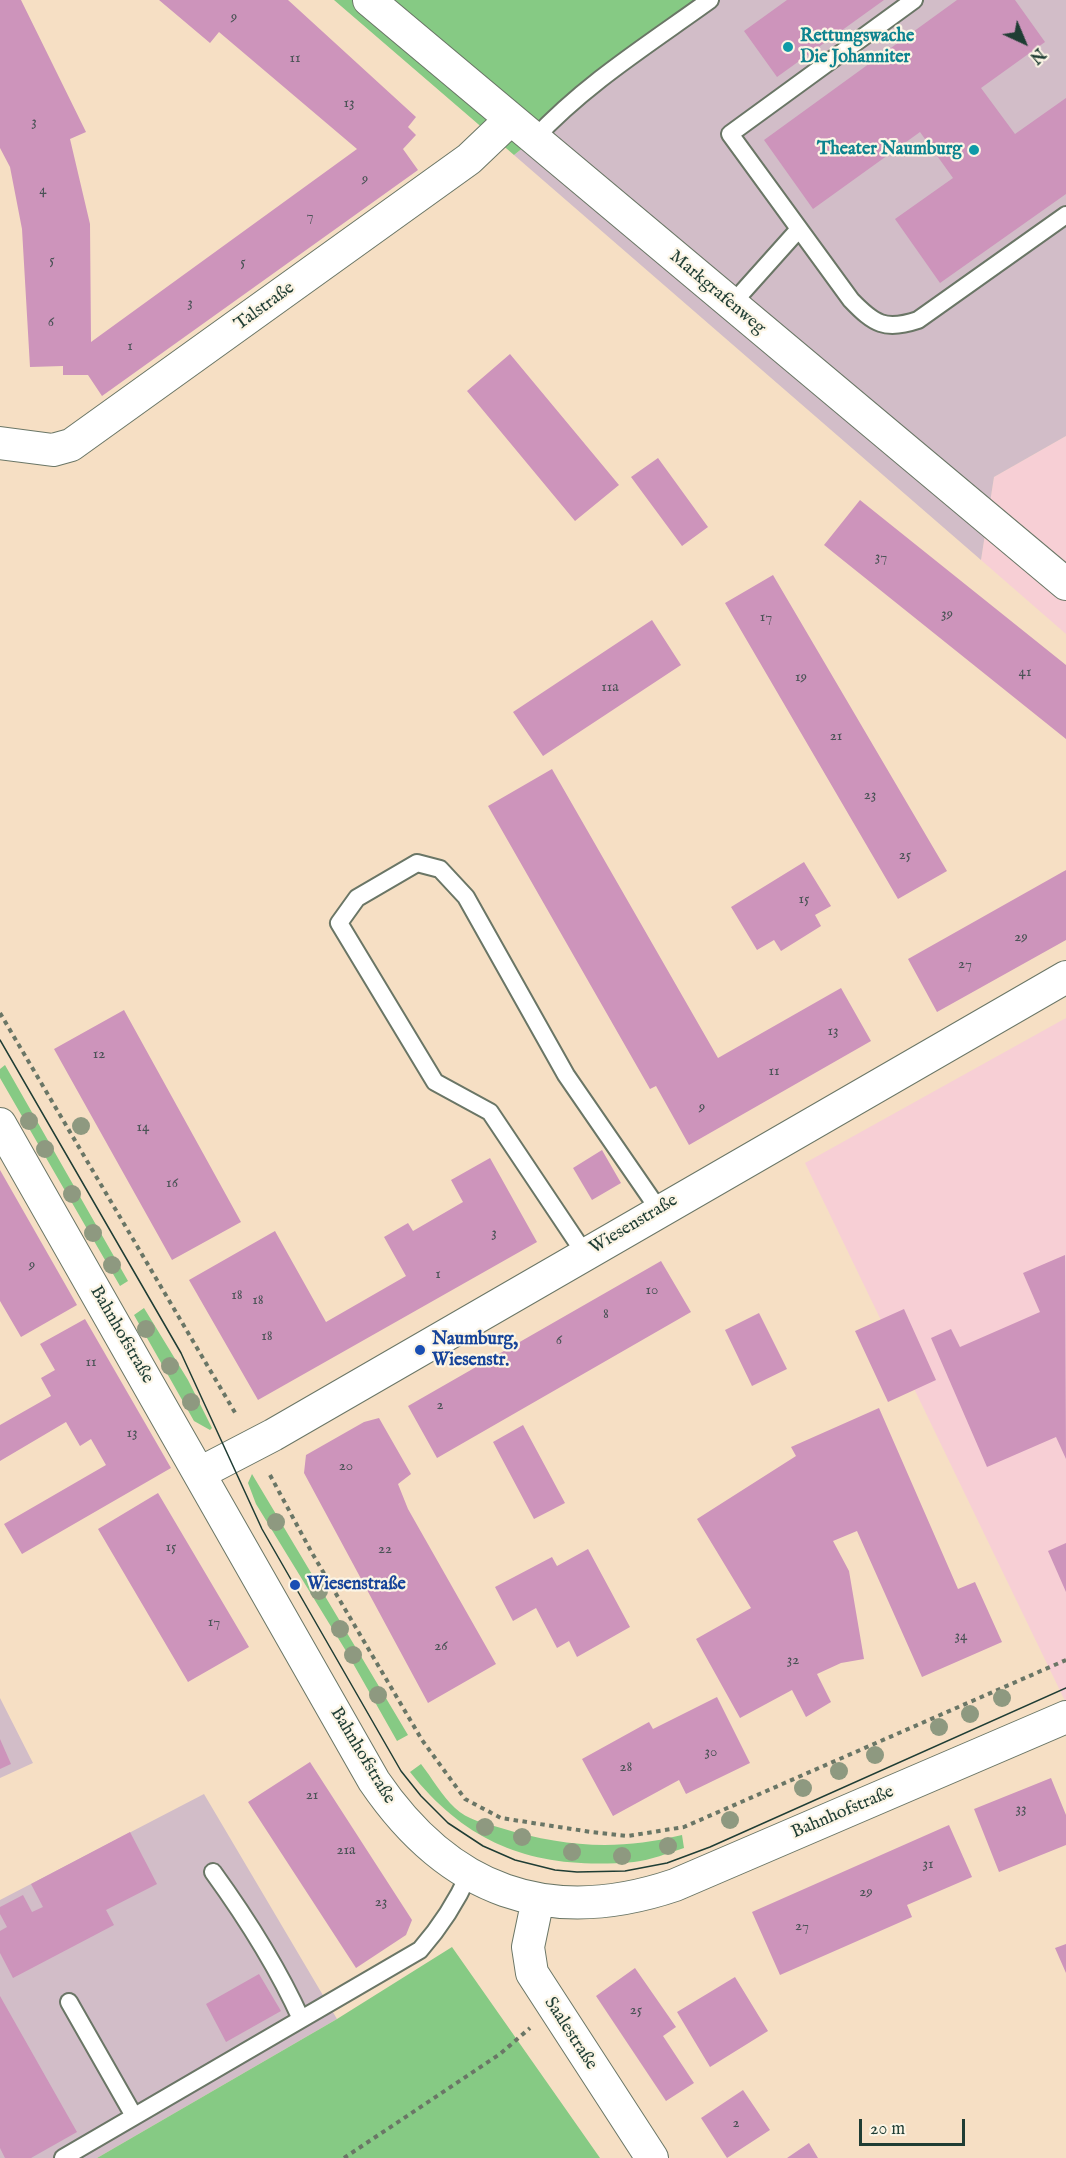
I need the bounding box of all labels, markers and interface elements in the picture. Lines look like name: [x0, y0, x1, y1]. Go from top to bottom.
house number: 9: [231, 9, 237, 27]
north arrow: [994, 12, 1054, 72]
place label: Rettungswache Die Johanniter: [800, 26, 914, 68]
marker: Rettungswache Die Johanniter: [781, 40, 795, 54]
text: N: [1025, 43, 1048, 67]
house number: 11: [289, 50, 301, 68]
house number: 13: [343, 95, 355, 113]
house number: 3: [31, 114, 37, 132]
place label: Theater Naumburg: [817, 139, 962, 161]
marker: Theater Naumburg: [967, 143, 981, 157]
house number: 9: [362, 171, 368, 189]
house number: 4: [39, 182, 47, 200]
house number: 7: [306, 208, 314, 226]
street label: Markgrafenweg: [665, 247, 769, 339]
house number: 5: [49, 252, 55, 270]
house number: 5: [240, 254, 246, 272]
street label: Talstraße: [231, 278, 299, 336]
house number: 3: [187, 295, 193, 313]
house number: 6: [48, 314, 54, 332]
house number: 1: [127, 338, 133, 356]
house number: 37: [875, 549, 887, 567]
house number: 39: [941, 606, 953, 624]
house number: 17: [760, 609, 772, 627]
house number: 41: [1019, 664, 1031, 682]
house number: 19: [795, 669, 807, 687]
house number: 11a: [601, 679, 619, 697]
house number: 21: [830, 728, 842, 746]
house number: 23: [864, 787, 876, 805]
house number: 25: [899, 847, 911, 865]
house number: 15: [798, 891, 810, 909]
house number: 29: [1014, 929, 1028, 947]
house number: 27: [958, 956, 972, 974]
house number: 13: [827, 1023, 839, 1041]
house number: 12: [93, 1046, 105, 1064]
house number: 11: [768, 1063, 780, 1081]
house number: 9: [699, 1099, 705, 1117]
house number: 14: [137, 1119, 149, 1137]
house number: 16: [166, 1175, 178, 1193]
street label: Wiesenstraße: [586, 1190, 682, 1260]
house number: 3: [491, 1225, 497, 1243]
house number: 9: [29, 1257, 35, 1275]
house number: 1: [435, 1266, 441, 1284]
street label: Bahnhofstraße: [84, 1282, 158, 1388]
house number: 10: [646, 1282, 658, 1300]
house number: 18: [231, 1287, 243, 1305]
house number: 18: [252, 1292, 264, 1310]
house number: 8: [603, 1306, 609, 1324]
house number: 18: [261, 1328, 273, 1346]
place label: Naumburg, Wiesenstr.: [432, 1329, 518, 1372]
house number: 6: [556, 1332, 562, 1350]
marker: Naumburg, Wiesenstr.: [413, 1343, 427, 1357]
house number: 11: [85, 1354, 97, 1372]
house number: 2: [436, 1397, 444, 1415]
house number: 13: [126, 1425, 138, 1443]
house number: 20: [339, 1458, 353, 1476]
house number: 15: [165, 1539, 177, 1557]
house number: 22: [378, 1541, 392, 1559]
place label: Wiesenstraße: [307, 1574, 406, 1596]
marker: Wiesenstraße: [288, 1578, 302, 1592]
house number: 17: [208, 1614, 220, 1632]
house number: 34: [955, 1628, 967, 1646]
house number: 26: [434, 1638, 448, 1656]
house number: 32: [787, 1652, 799, 1670]
street label: Bahnhofstraße: [325, 1704, 399, 1808]
house number: 30: [705, 1744, 717, 1762]
house number: 28: [620, 1759, 632, 1777]
street label: Bahnhofstraße: [789, 1782, 897, 1844]
house number: 21: [306, 1787, 318, 1805]
house number: 33: [1015, 1801, 1027, 1819]
house number: 21a: [336, 1842, 356, 1860]
house number: 31: [922, 1856, 934, 1874]
house number: 29: [859, 1884, 873, 1902]
house number: 23: [375, 1894, 387, 1912]
house number: 27: [795, 1918, 809, 1936]
street label: Saalestraße: [539, 1994, 601, 2074]
house number: 25: [630, 2002, 642, 2020]
scale bar: [862, 2107, 968, 2145]
house number: 2: [732, 2115, 740, 2133]
text: 20 m: [870, 2118, 905, 2141]

